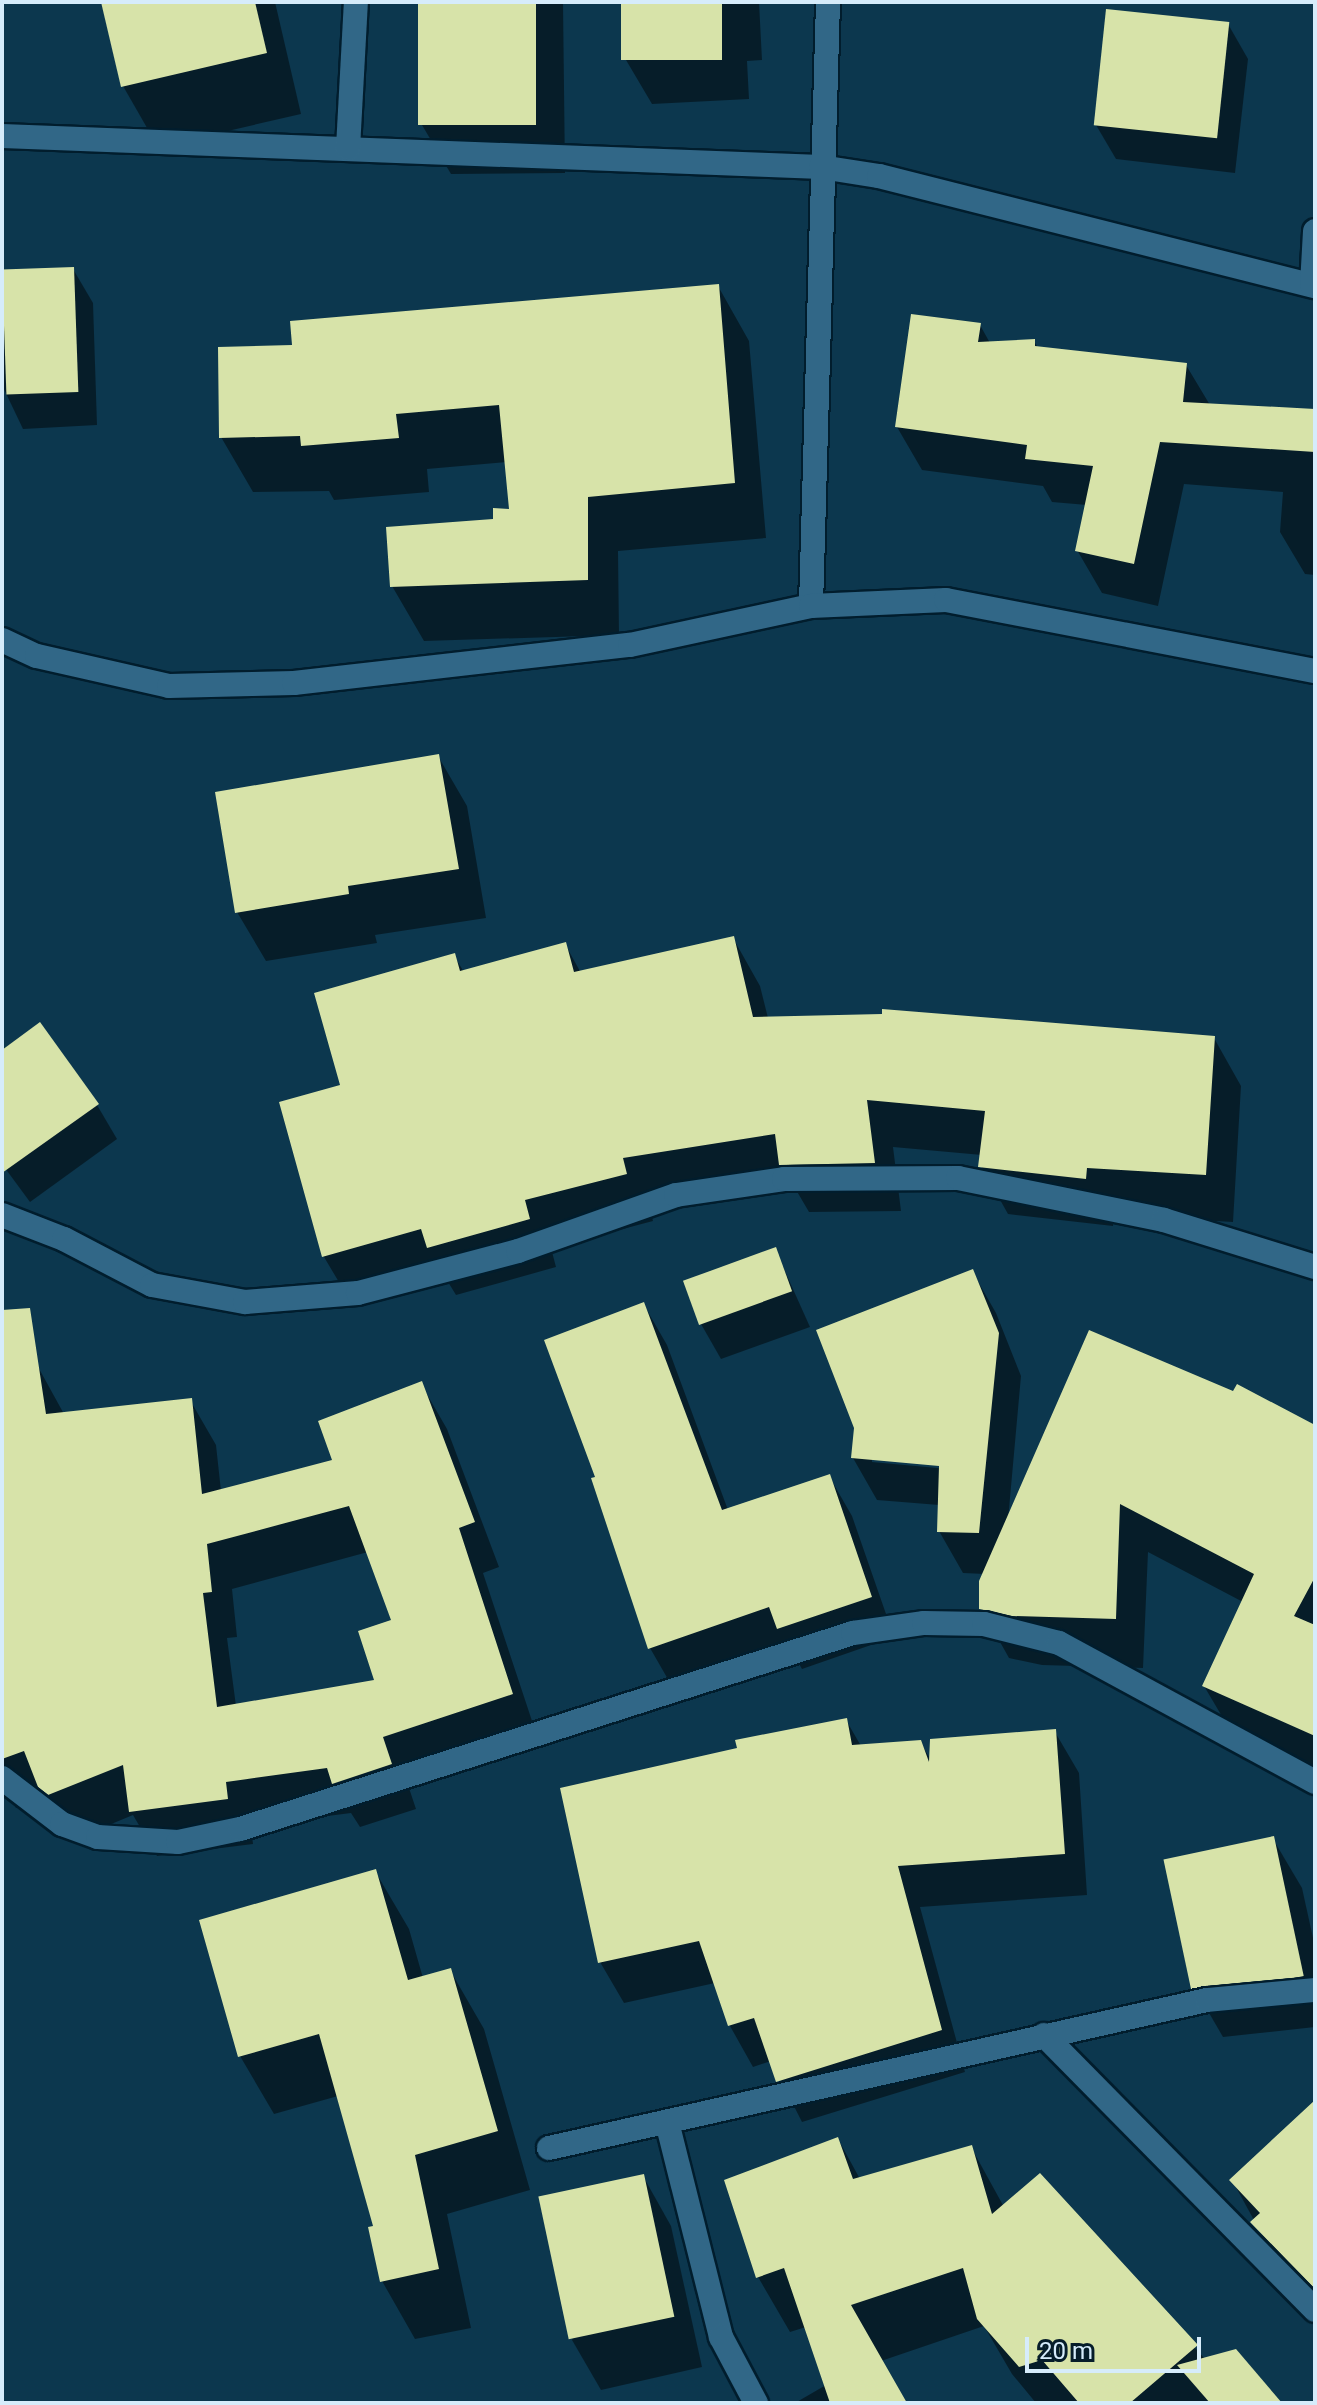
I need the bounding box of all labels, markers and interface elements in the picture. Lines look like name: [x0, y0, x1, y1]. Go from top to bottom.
scale bar: [1029, 2321, 1205, 2371]
text: 20 m: [1039, 2337, 1093, 2365]

